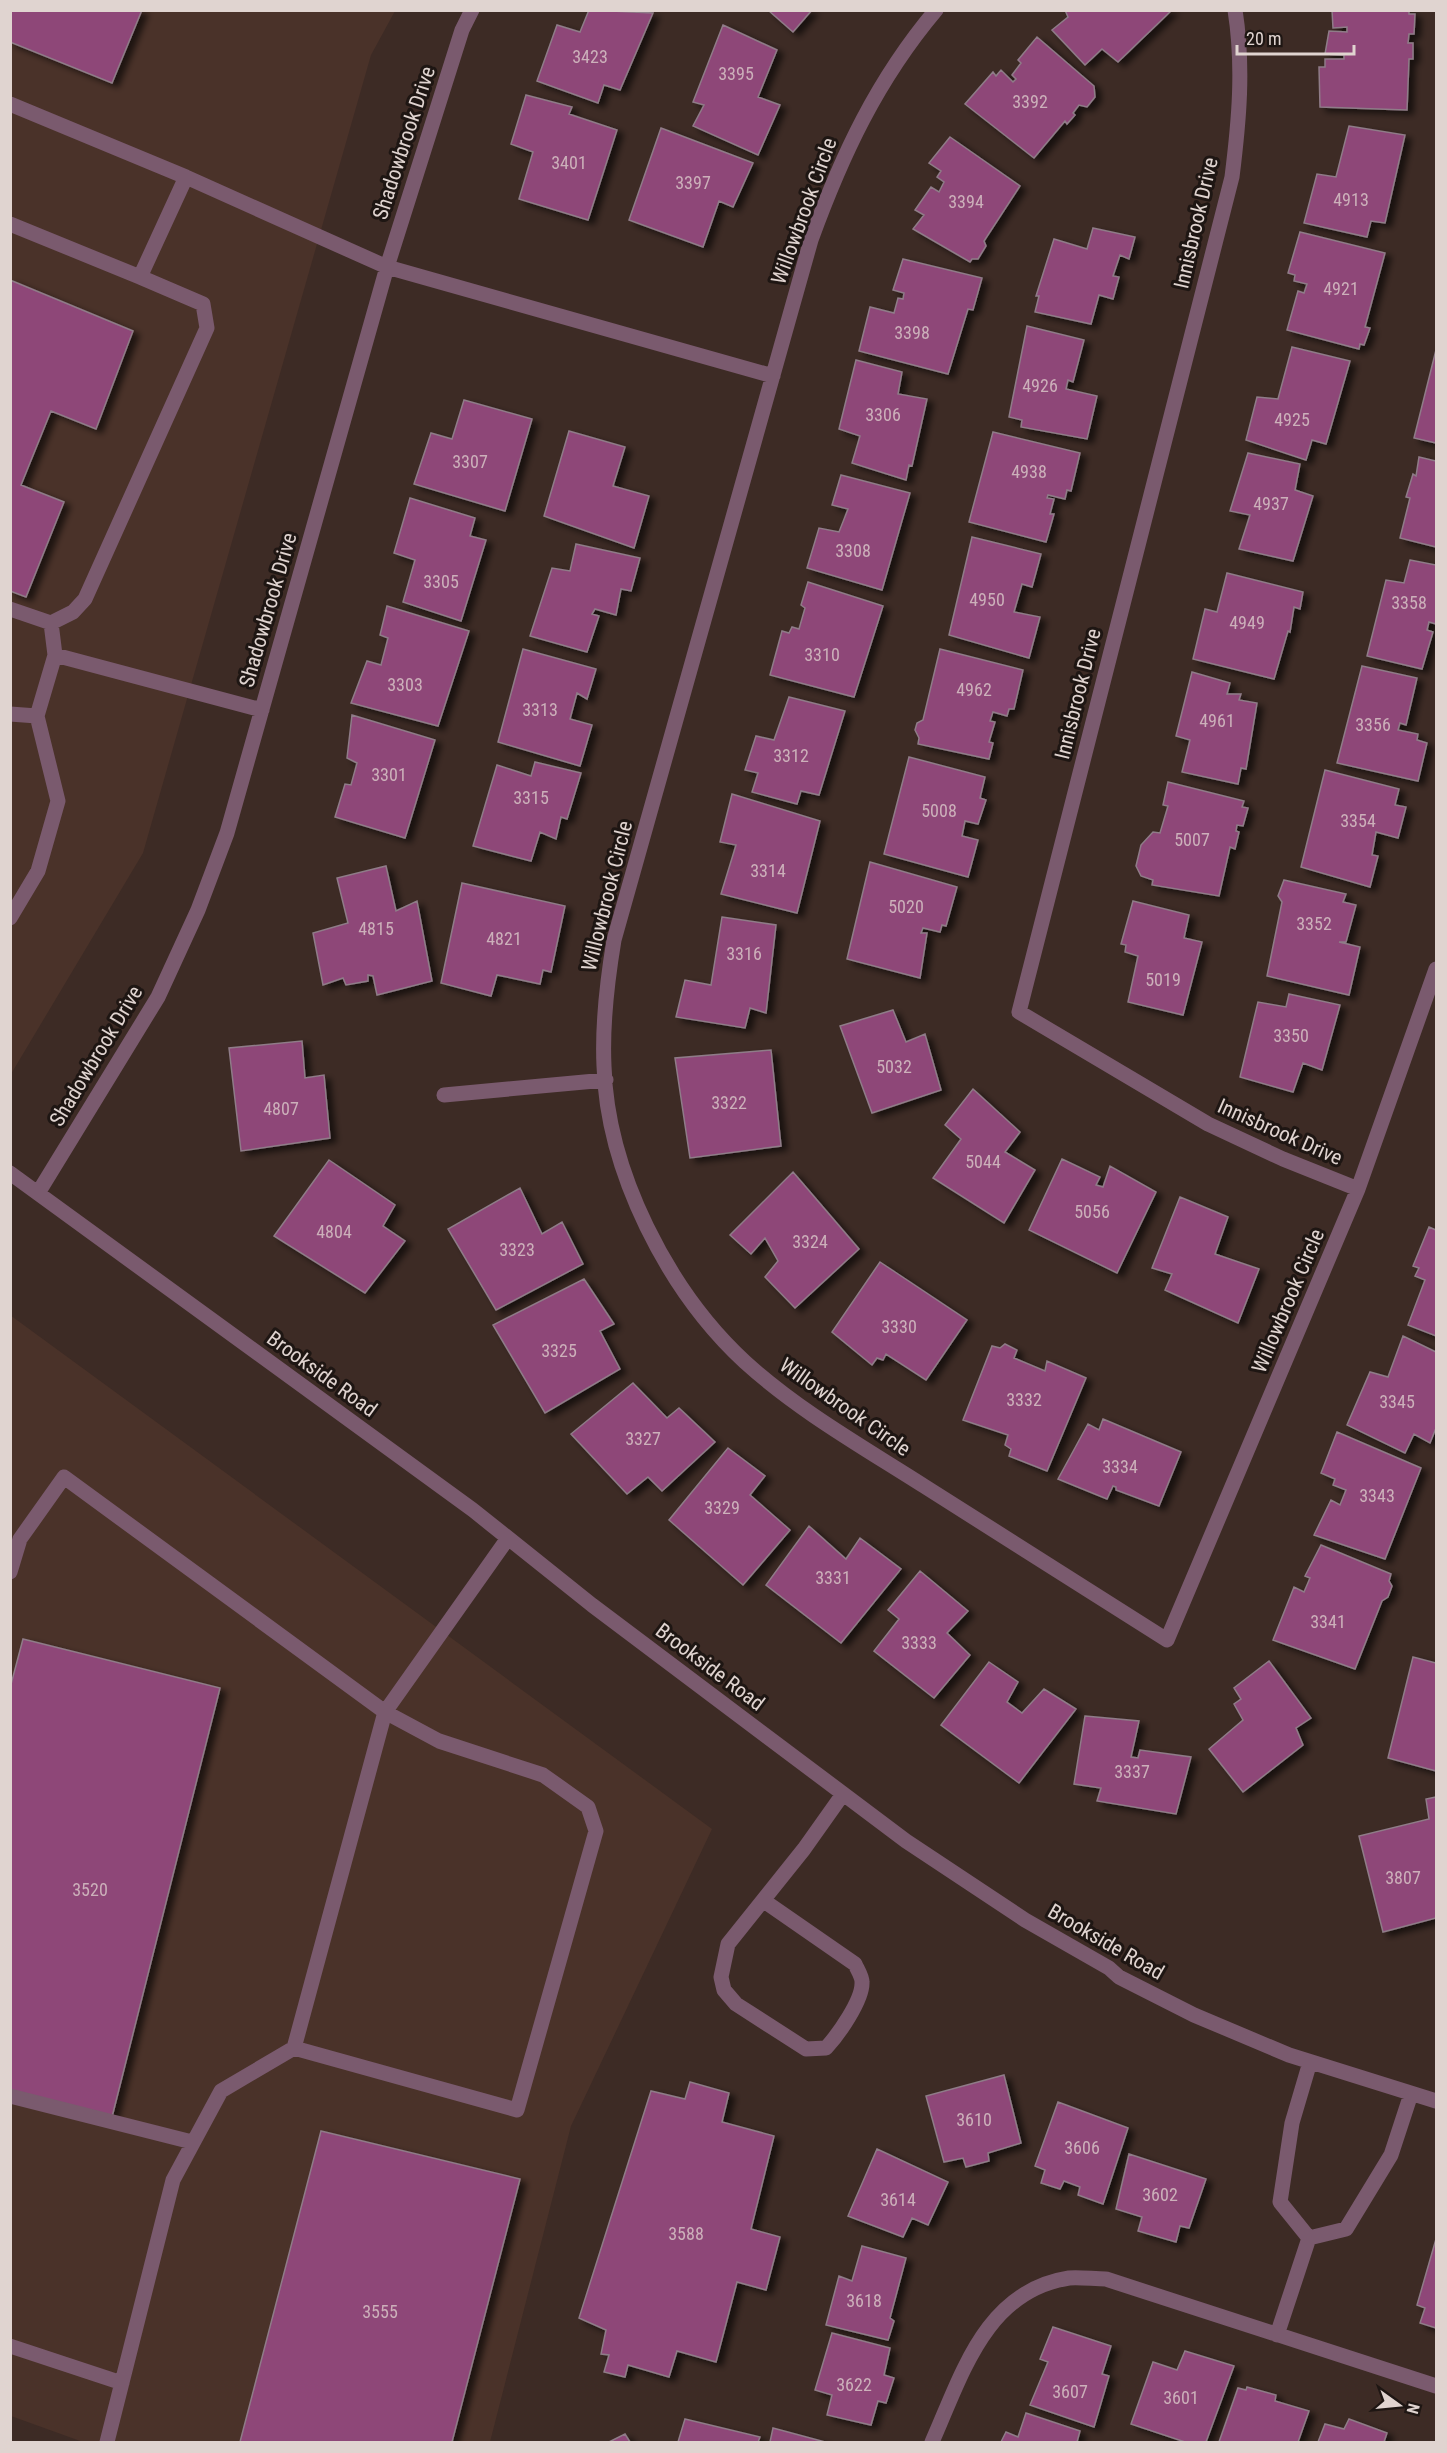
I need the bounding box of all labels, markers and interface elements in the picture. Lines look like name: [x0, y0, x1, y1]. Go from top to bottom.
scale bar: [1237, 18, 1354, 56]
text: 20 m: [1246, 28, 1281, 49]
house number: 3423: [572, 46, 608, 67]
street label: Shadowbrook Drive: [368, 63, 440, 223]
house number: 3395: [718, 63, 754, 84]
house number: 3392: [1012, 91, 1048, 112]
street label: Willowbrook Circle: [766, 134, 842, 287]
house number: 3401: [551, 152, 587, 173]
street label: Innisbrook Drive: [1169, 155, 1223, 291]
house number: 3397: [675, 172, 711, 193]
house number: 4913: [1333, 189, 1369, 210]
house number: 3394: [948, 191, 984, 212]
house number: 4921: [1323, 278, 1359, 299]
house number: 3398: [894, 322, 930, 343]
house number: 4926: [1022, 375, 1058, 396]
house number: 3306: [865, 404, 901, 425]
house number: 4925: [1274, 409, 1310, 430]
house number: 3307: [452, 451, 488, 472]
house number: 4938: [1011, 461, 1047, 482]
house number: 4937: [1253, 493, 1289, 514]
street label: Shadowbrook Drive: [234, 530, 302, 690]
house number: 3308: [835, 540, 871, 561]
house number: 3305: [423, 571, 459, 592]
house number: 4950: [969, 589, 1005, 610]
house number: 3358: [1391, 592, 1427, 613]
house number: 4949: [1229, 612, 1265, 633]
street label: Innisbrook Drive: [1050, 626, 1106, 762]
house number: 3310: [804, 644, 840, 665]
house number: 3303: [387, 674, 423, 695]
house number: 4962: [956, 679, 992, 700]
house number: 3313: [522, 699, 558, 720]
house number: 4961: [1199, 710, 1235, 731]
house number: 3356: [1355, 714, 1391, 735]
house number: 3312: [773, 745, 809, 766]
house number: 3301: [371, 764, 407, 785]
house number: 3315: [513, 787, 549, 808]
house number: 5008: [921, 800, 957, 821]
house number: 3354: [1340, 810, 1376, 831]
street label: Willowbrook Circle: [577, 818, 637, 974]
house number: 5007: [1174, 829, 1210, 850]
house number: 3314: [750, 860, 786, 881]
house number: 5020: [888, 896, 924, 917]
house number: 3352: [1296, 913, 1332, 934]
house number: 4815: [358, 918, 394, 939]
house number: 4821: [486, 928, 522, 949]
house number: 3316: [726, 943, 762, 964]
house number: 5019: [1145, 969, 1181, 990]
street label: Shadowbrook Drive: [45, 981, 147, 1131]
house number: 3350: [1273, 1025, 1309, 1046]
house number: 5032: [876, 1056, 912, 1077]
house number: 3322: [711, 1092, 747, 1113]
street label: Innisbrook Drive: [1214, 1094, 1346, 1170]
house number: 4807: [263, 1098, 299, 1119]
house number: 5044: [965, 1151, 1001, 1172]
house number: 5056: [1074, 1201, 1110, 1222]
house number: 4804: [316, 1221, 352, 1242]
street label: Willowbrook Circle: [1247, 1225, 1329, 1377]
house number: 3324: [792, 1231, 828, 1252]
house number: 3323: [499, 1239, 535, 1260]
house number: 3330: [881, 1316, 917, 1337]
street label: Brookside Road: [262, 1326, 382, 1422]
house number: 3325: [541, 1340, 577, 1361]
street label: Willowbrook Circle: [775, 1353, 915, 1461]
house number: 3332: [1006, 1389, 1042, 1410]
house number: 3345: [1379, 1391, 1415, 1412]
house number: 3327: [625, 1428, 661, 1449]
house number: 3334: [1102, 1456, 1138, 1477]
house number: 3343: [1359, 1485, 1395, 1506]
house number: 3329: [704, 1497, 740, 1518]
house number: 3331: [815, 1567, 851, 1588]
house number: 3341: [1310, 1611, 1346, 1632]
street label: Brookside Road: [651, 1618, 769, 1716]
house number: 3333: [901, 1632, 937, 1653]
house number: 3337: [1114, 1761, 1150, 1782]
house number: 3807: [1385, 1867, 1421, 1888]
house number: 3520: [72, 1879, 108, 1900]
street label: Brookside Road: [1044, 1899, 1168, 1985]
house number: 3610: [956, 2109, 992, 2130]
house number: 3606: [1064, 2137, 1100, 2158]
house number: 3602: [1142, 2184, 1178, 2205]
house number: 3614: [880, 2189, 916, 2210]
house number: 3588: [668, 2223, 704, 2244]
house number: 3618: [846, 2290, 882, 2311]
house number: 3555: [362, 2301, 398, 2322]
house number: 3622: [836, 2374, 872, 2395]
north arrow: [1369, 2375, 1429, 2435]
house number: 3607: [1052, 2381, 1088, 2402]
house number: 3601: [1163, 2387, 1199, 2408]
text: N: [1403, 2402, 1423, 2416]

